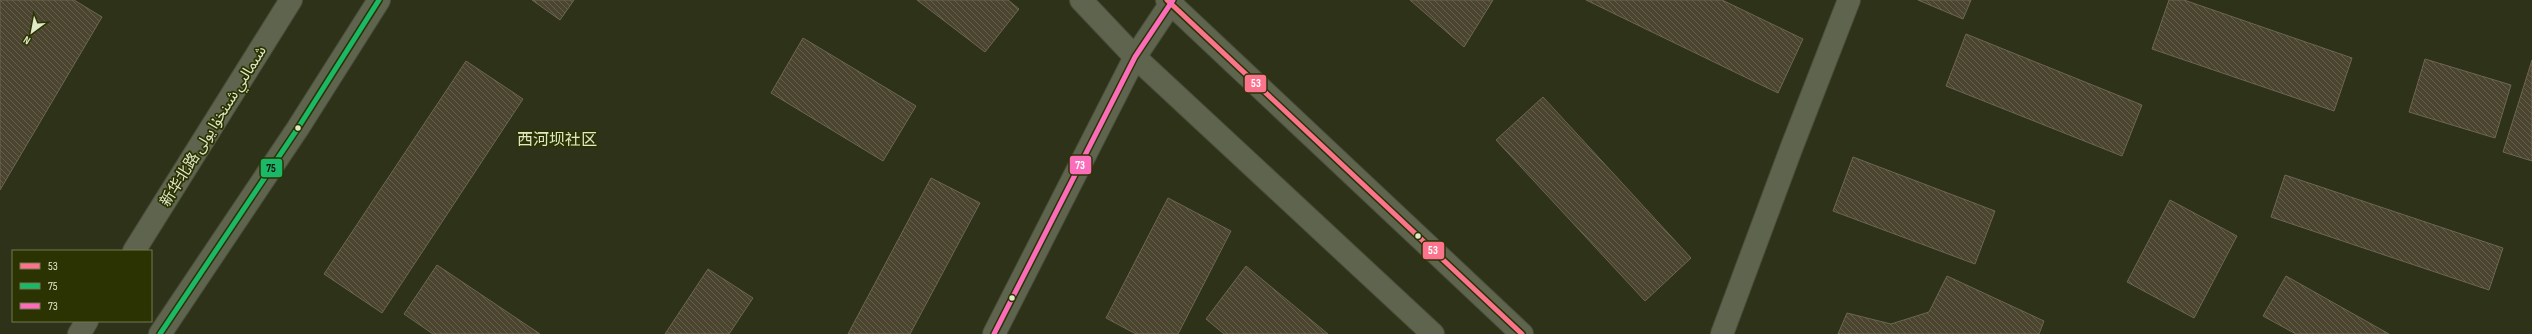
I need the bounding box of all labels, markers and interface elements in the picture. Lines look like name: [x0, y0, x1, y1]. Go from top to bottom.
north arrow: [12, 12, 52, 52]
text: N: [21, 33, 33, 47]
street label: 新华北路 شىمالىي شىنخۇا يولى: [156, 42, 272, 211]
line badge: 53: [1244, 74, 1267, 93]
text: 53: [1251, 77, 1261, 90]
unlabelled marker: [293, 123, 303, 133]
district label: 西河坝社区: [517, 131, 597, 150]
line badge: 73: [1069, 155, 1092, 175]
line badge: 75: [260, 158, 283, 178]
text: 73: [1075, 159, 1085, 172]
text: 75: [266, 162, 276, 175]
unlabelled marker: [1413, 231, 1423, 241]
line badge: 53: [1422, 241, 1445, 260]
text: 53: [1428, 244, 1438, 257]
legend: [12, 250, 152, 322]
text: 53: [48, 259, 58, 274]
text: 75: [48, 279, 58, 294]
unlabelled marker: [1007, 293, 1017, 303]
text: 73: [48, 299, 58, 314]

